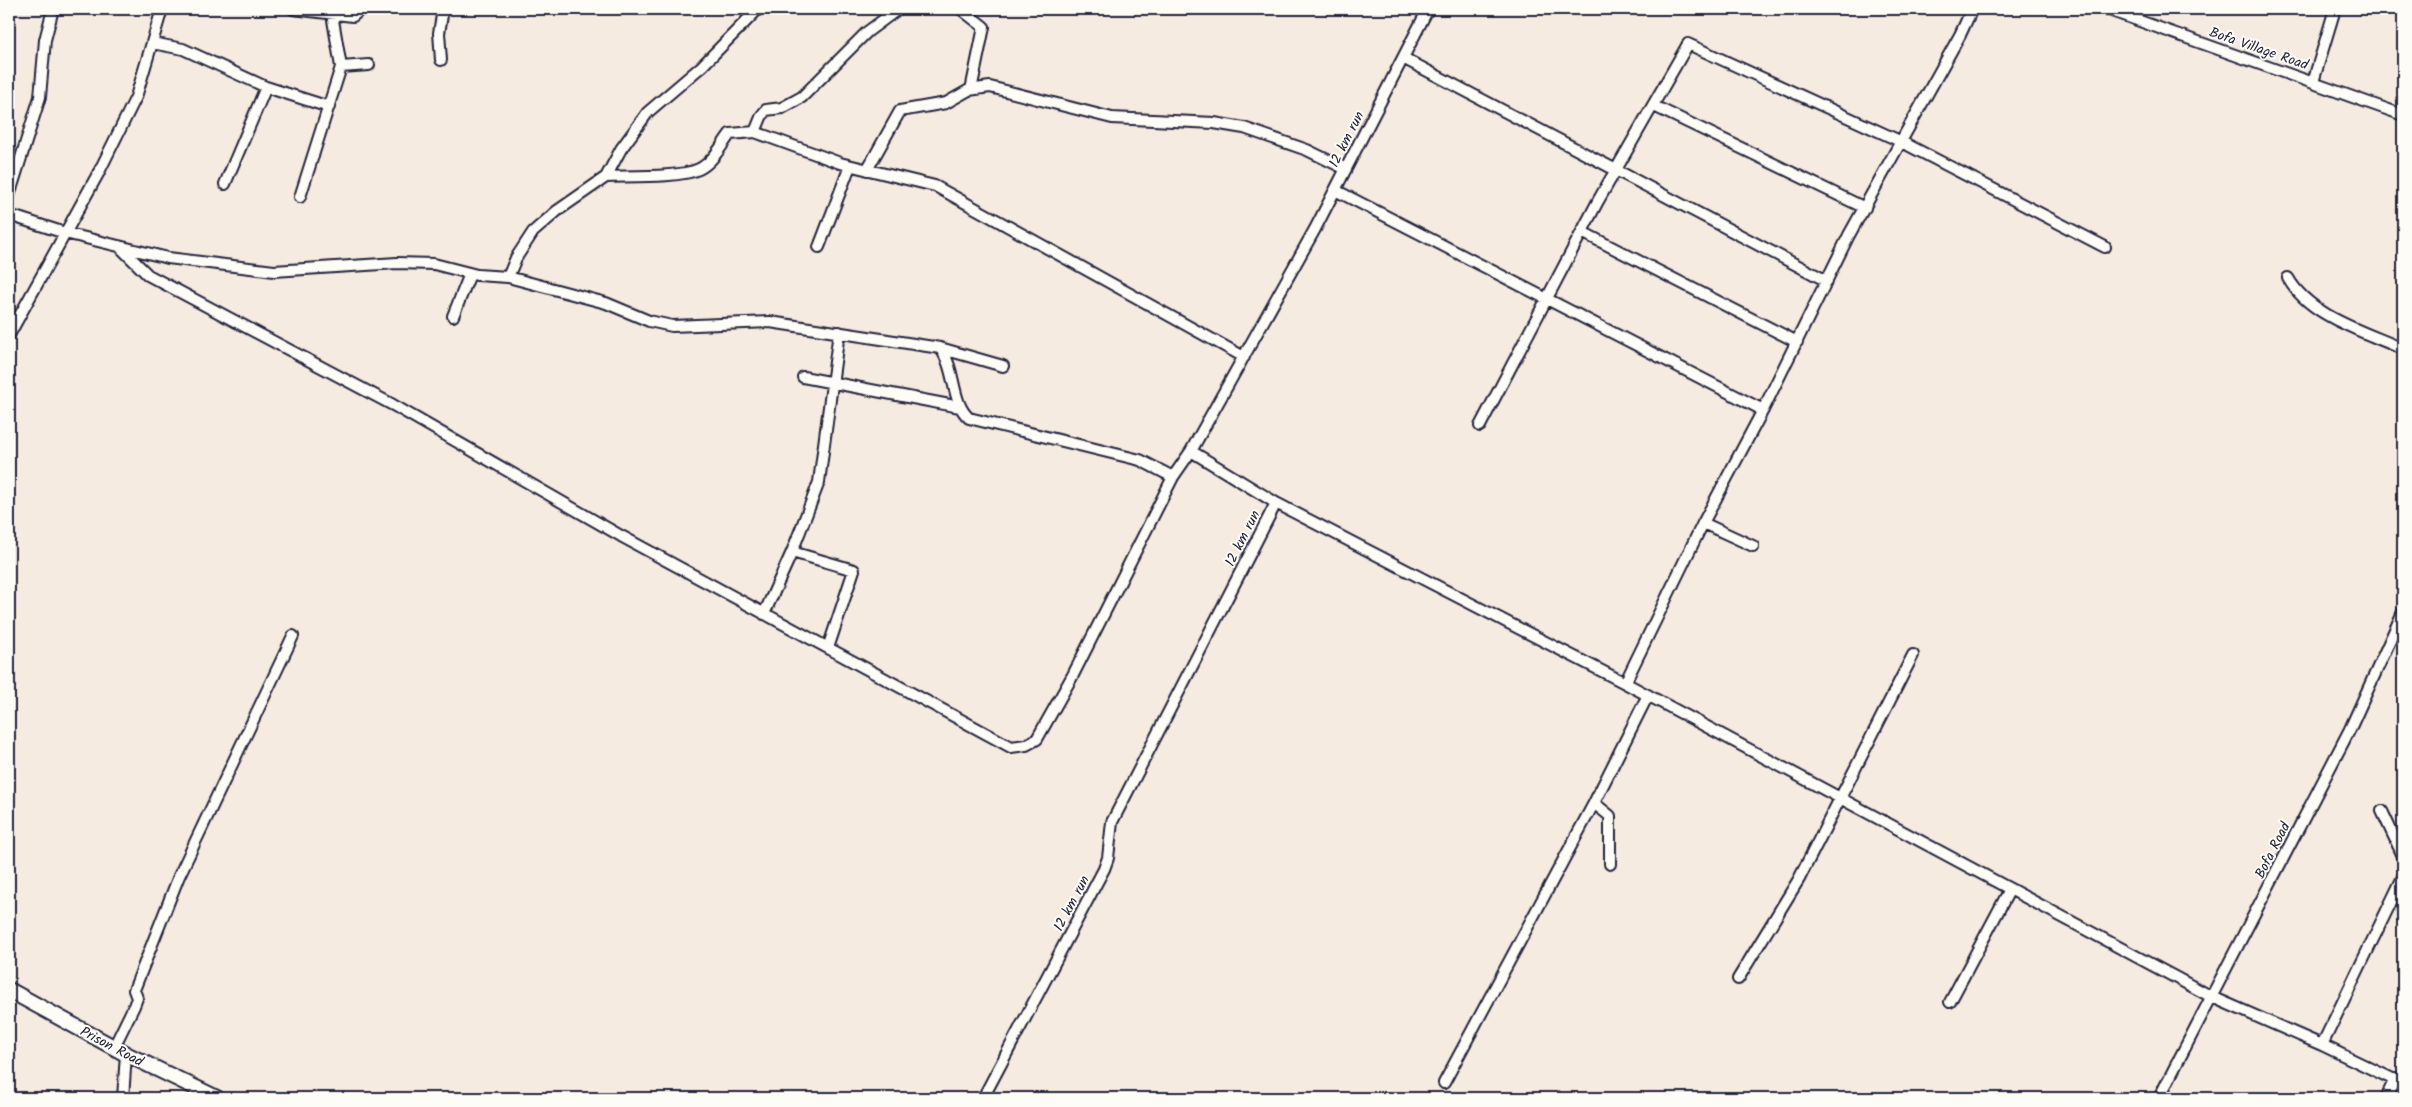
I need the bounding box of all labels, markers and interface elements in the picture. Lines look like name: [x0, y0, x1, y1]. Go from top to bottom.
street label: Bofa Village Road: [2206, 22, 2312, 77]
street label: 12 km run: [1323, 108, 1370, 171]
street label: 12 km run: [1219, 507, 1266, 570]
street label: Bofa Road: [2249, 817, 2297, 883]
street label: 12 km run: [1048, 872, 1096, 935]
street label: Prison Road: [76, 1021, 148, 1073]

